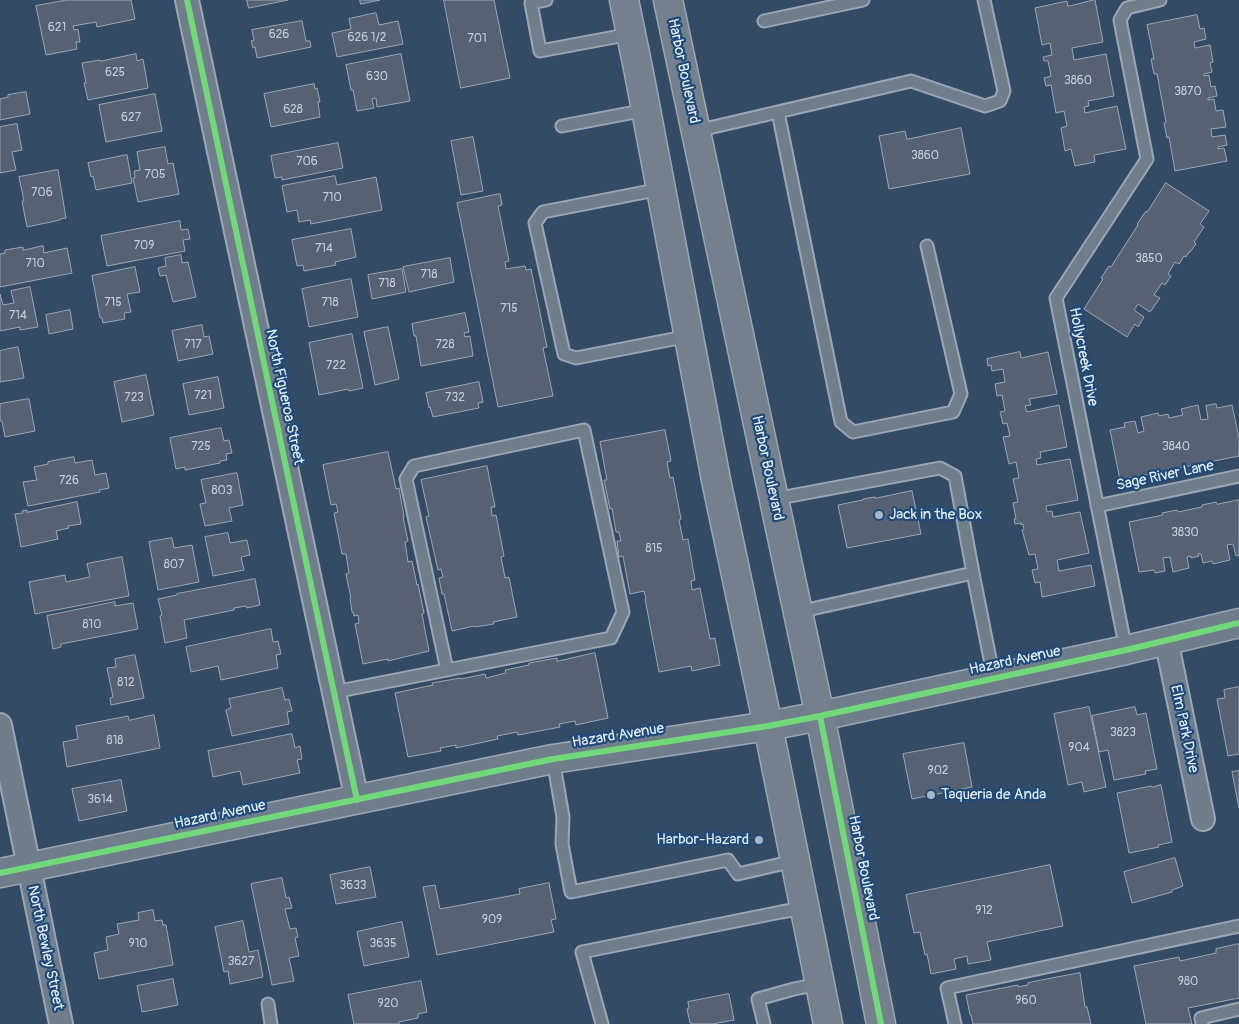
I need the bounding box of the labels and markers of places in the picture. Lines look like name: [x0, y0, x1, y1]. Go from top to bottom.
place label: Jack in the Box: [889, 506, 982, 524]
marker: Jack in the Box: [873, 509, 885, 521]
place label: Taqueria de Anda: [941, 786, 1046, 804]
marker: Taqueria de Anda: [925, 789, 937, 801]
place label: Harbor-Hazard: [656, 831, 749, 849]
marker: Harbor-Hazard: [753, 834, 765, 846]

